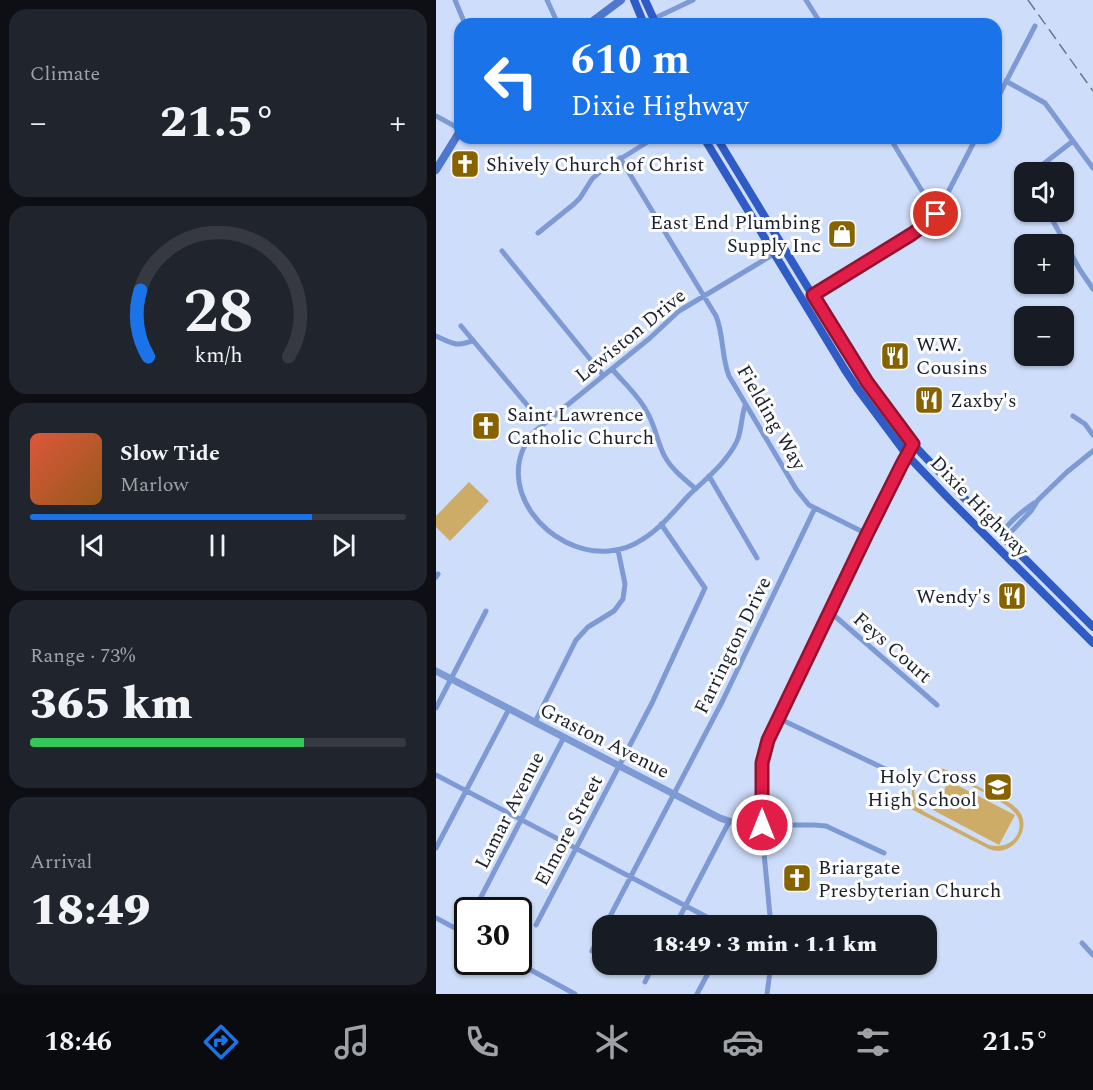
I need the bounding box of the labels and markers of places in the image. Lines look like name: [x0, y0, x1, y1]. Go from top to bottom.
church icon: Shively Church of Christ: [449, 148, 481, 180]
place label: Shively Church of Christ: [486, 150, 704, 180]
pin: [910, 188, 961, 239]
place label: East End Plumbing Supply Inc: [650, 208, 821, 261]
shop icon: East End Plumbing Supply Inc: [826, 218, 858, 250]
place label: W.W. Cousins: [916, 330, 988, 383]
restaurant icon: W.W. Cousins: [879, 340, 911, 372]
restaurant icon: Zaxby's: [913, 384, 945, 416]
place label: Zaxby's: [950, 386, 1017, 416]
place label: Saint Lawrence Catholic Church: [507, 400, 654, 453]
church icon: Saint Lawrence Catholic Church: [470, 410, 502, 442]
restaurant icon: Wendy's: [996, 580, 1028, 612]
place label: Wendy's: [916, 582, 991, 612]
place label: Holy Cross High School: [867, 762, 977, 815]
school or university icon: Holy Cross High School: [982, 771, 1014, 803]
place label: Briargate Presbyterian Church: [818, 853, 1001, 906]
church icon: Briargate Presbyterian Church: [781, 862, 813, 894]

